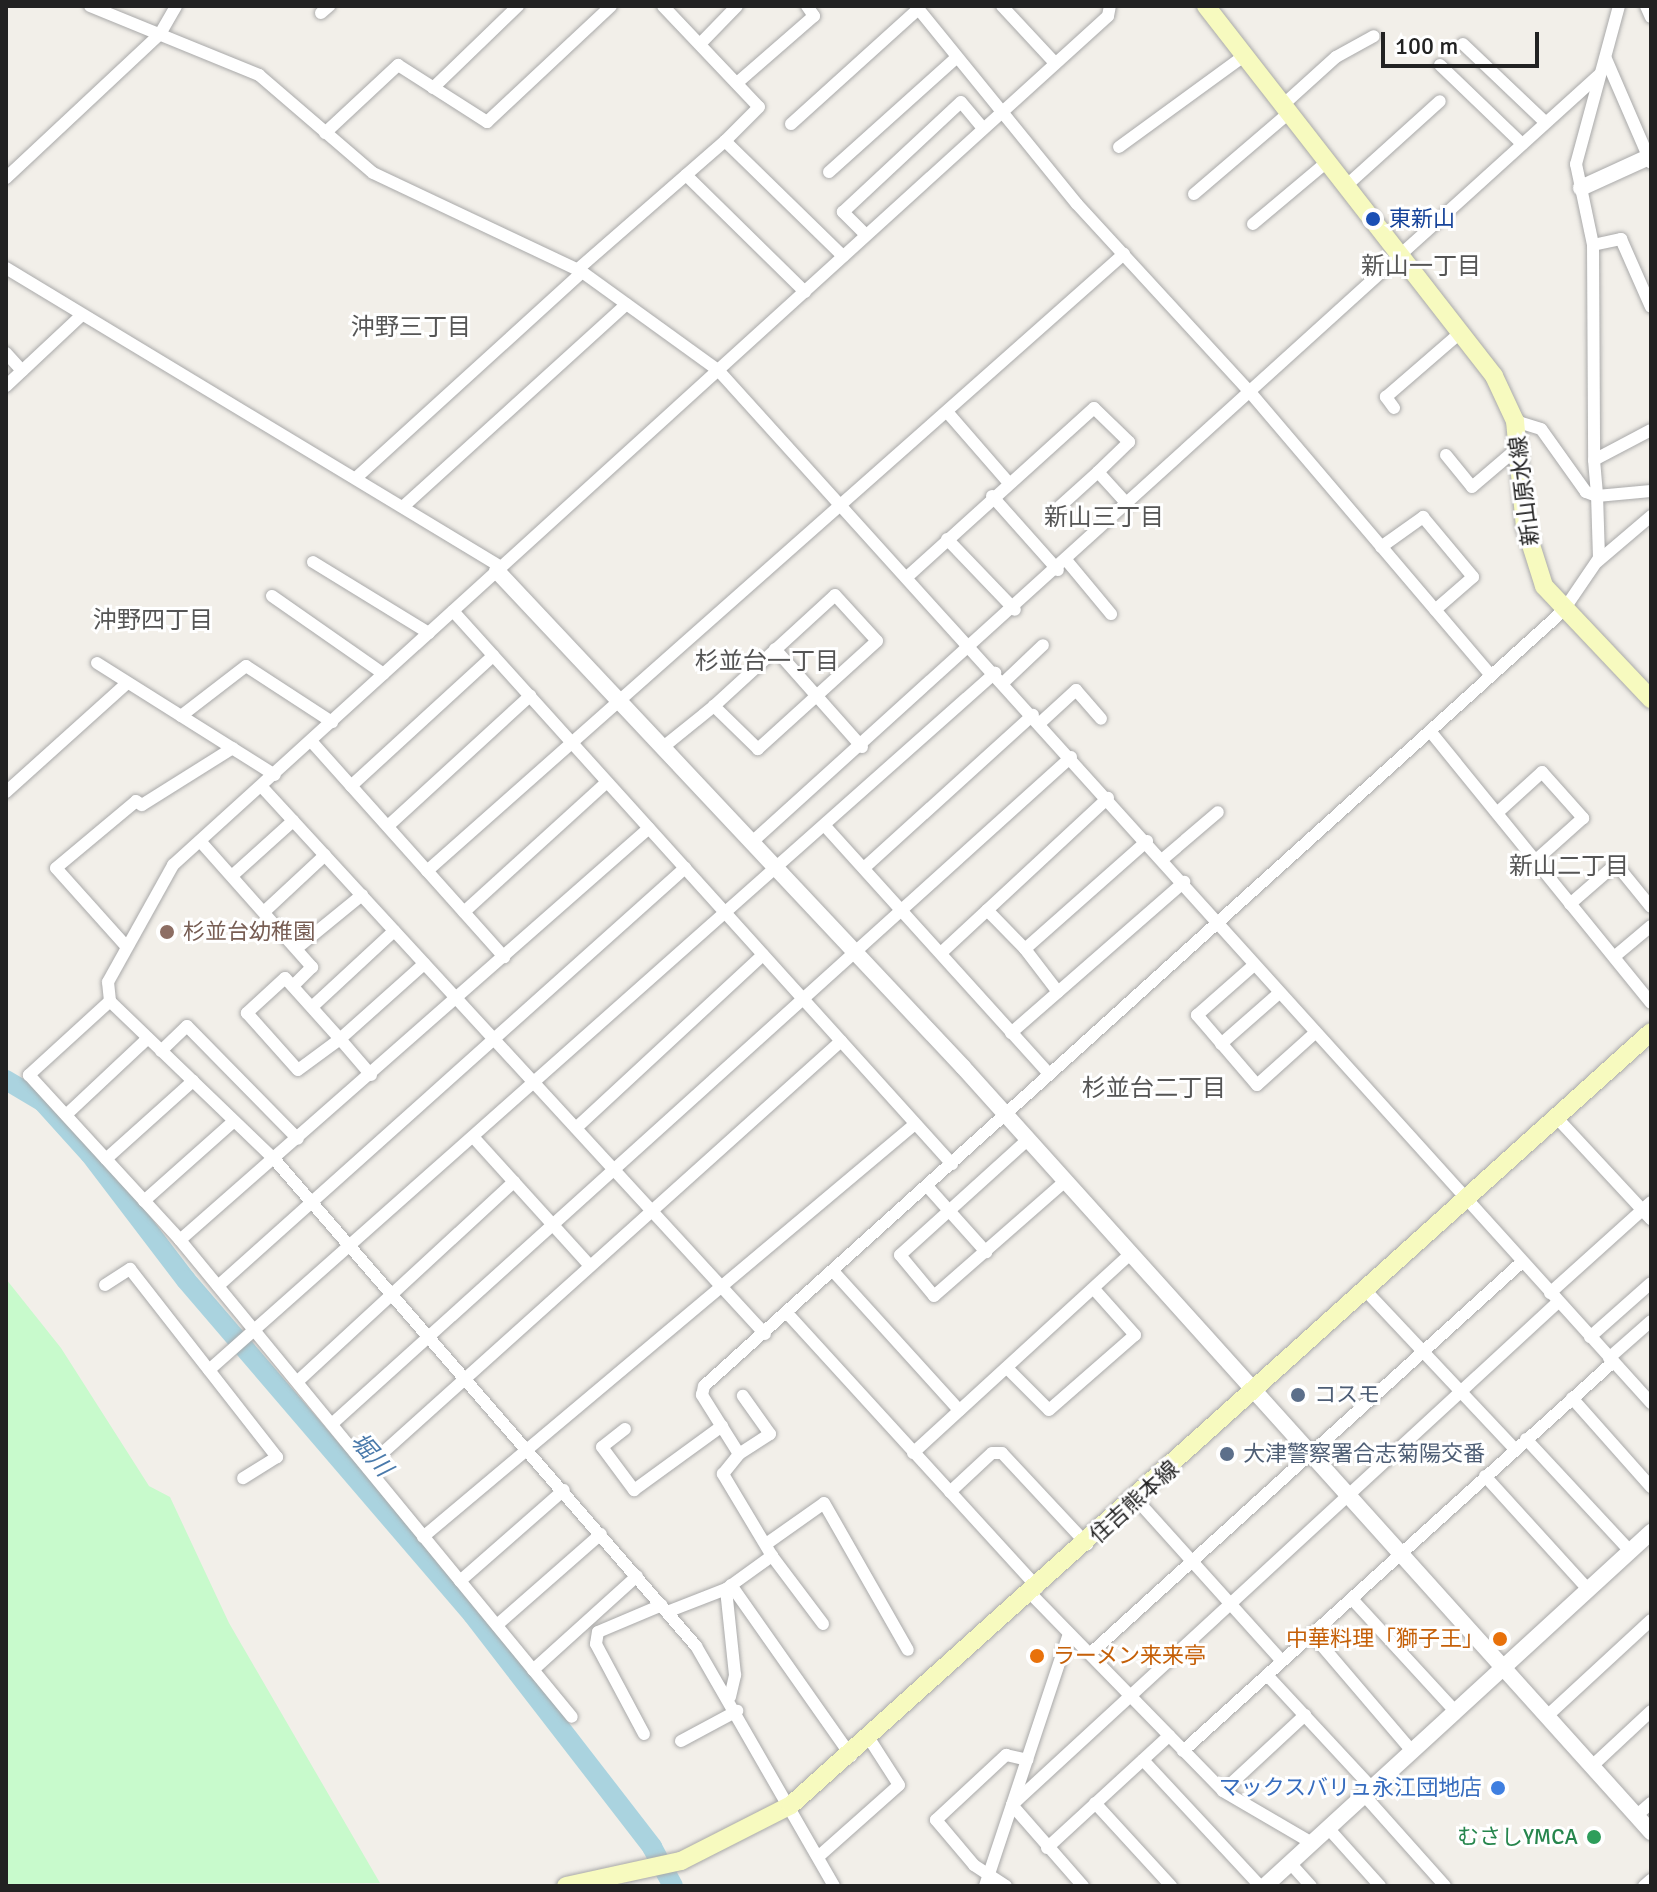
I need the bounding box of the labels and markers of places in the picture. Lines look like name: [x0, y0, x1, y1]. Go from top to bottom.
place label: 東新山: [1389, 206, 1455, 232]
marker: 東新山: [1364, 210, 1382, 228]
place label: 杉並台幼稚園: [183, 919, 315, 945]
marker: 杉並台幼稚園: [158, 923, 176, 941]
place label: コスモ: [1314, 1382, 1380, 1408]
marker: コスモ: [1289, 1386, 1307, 1404]
place label: 大津警察署合志菊陽交番: [1243, 1441, 1485, 1467]
marker: 大津警察署合志菊陽交番: [1218, 1445, 1236, 1463]
place label: 中華料理「獅子王」: [1286, 1626, 1484, 1652]
marker: 中華料理「獅子王」: [1491, 1630, 1509, 1648]
place label: ラーメン来来亭: [1053, 1643, 1207, 1669]
marker: ラーメン来来亭: [1028, 1647, 1046, 1665]
place label: マックスバリュ永江団地店: [1218, 1775, 1482, 1801]
marker: マックスバリュ永江団地店: [1489, 1779, 1507, 1797]
place label: むさしYMCA: [1457, 1824, 1578, 1850]
marker: むさしYMCA: [1585, 1828, 1603, 1846]

